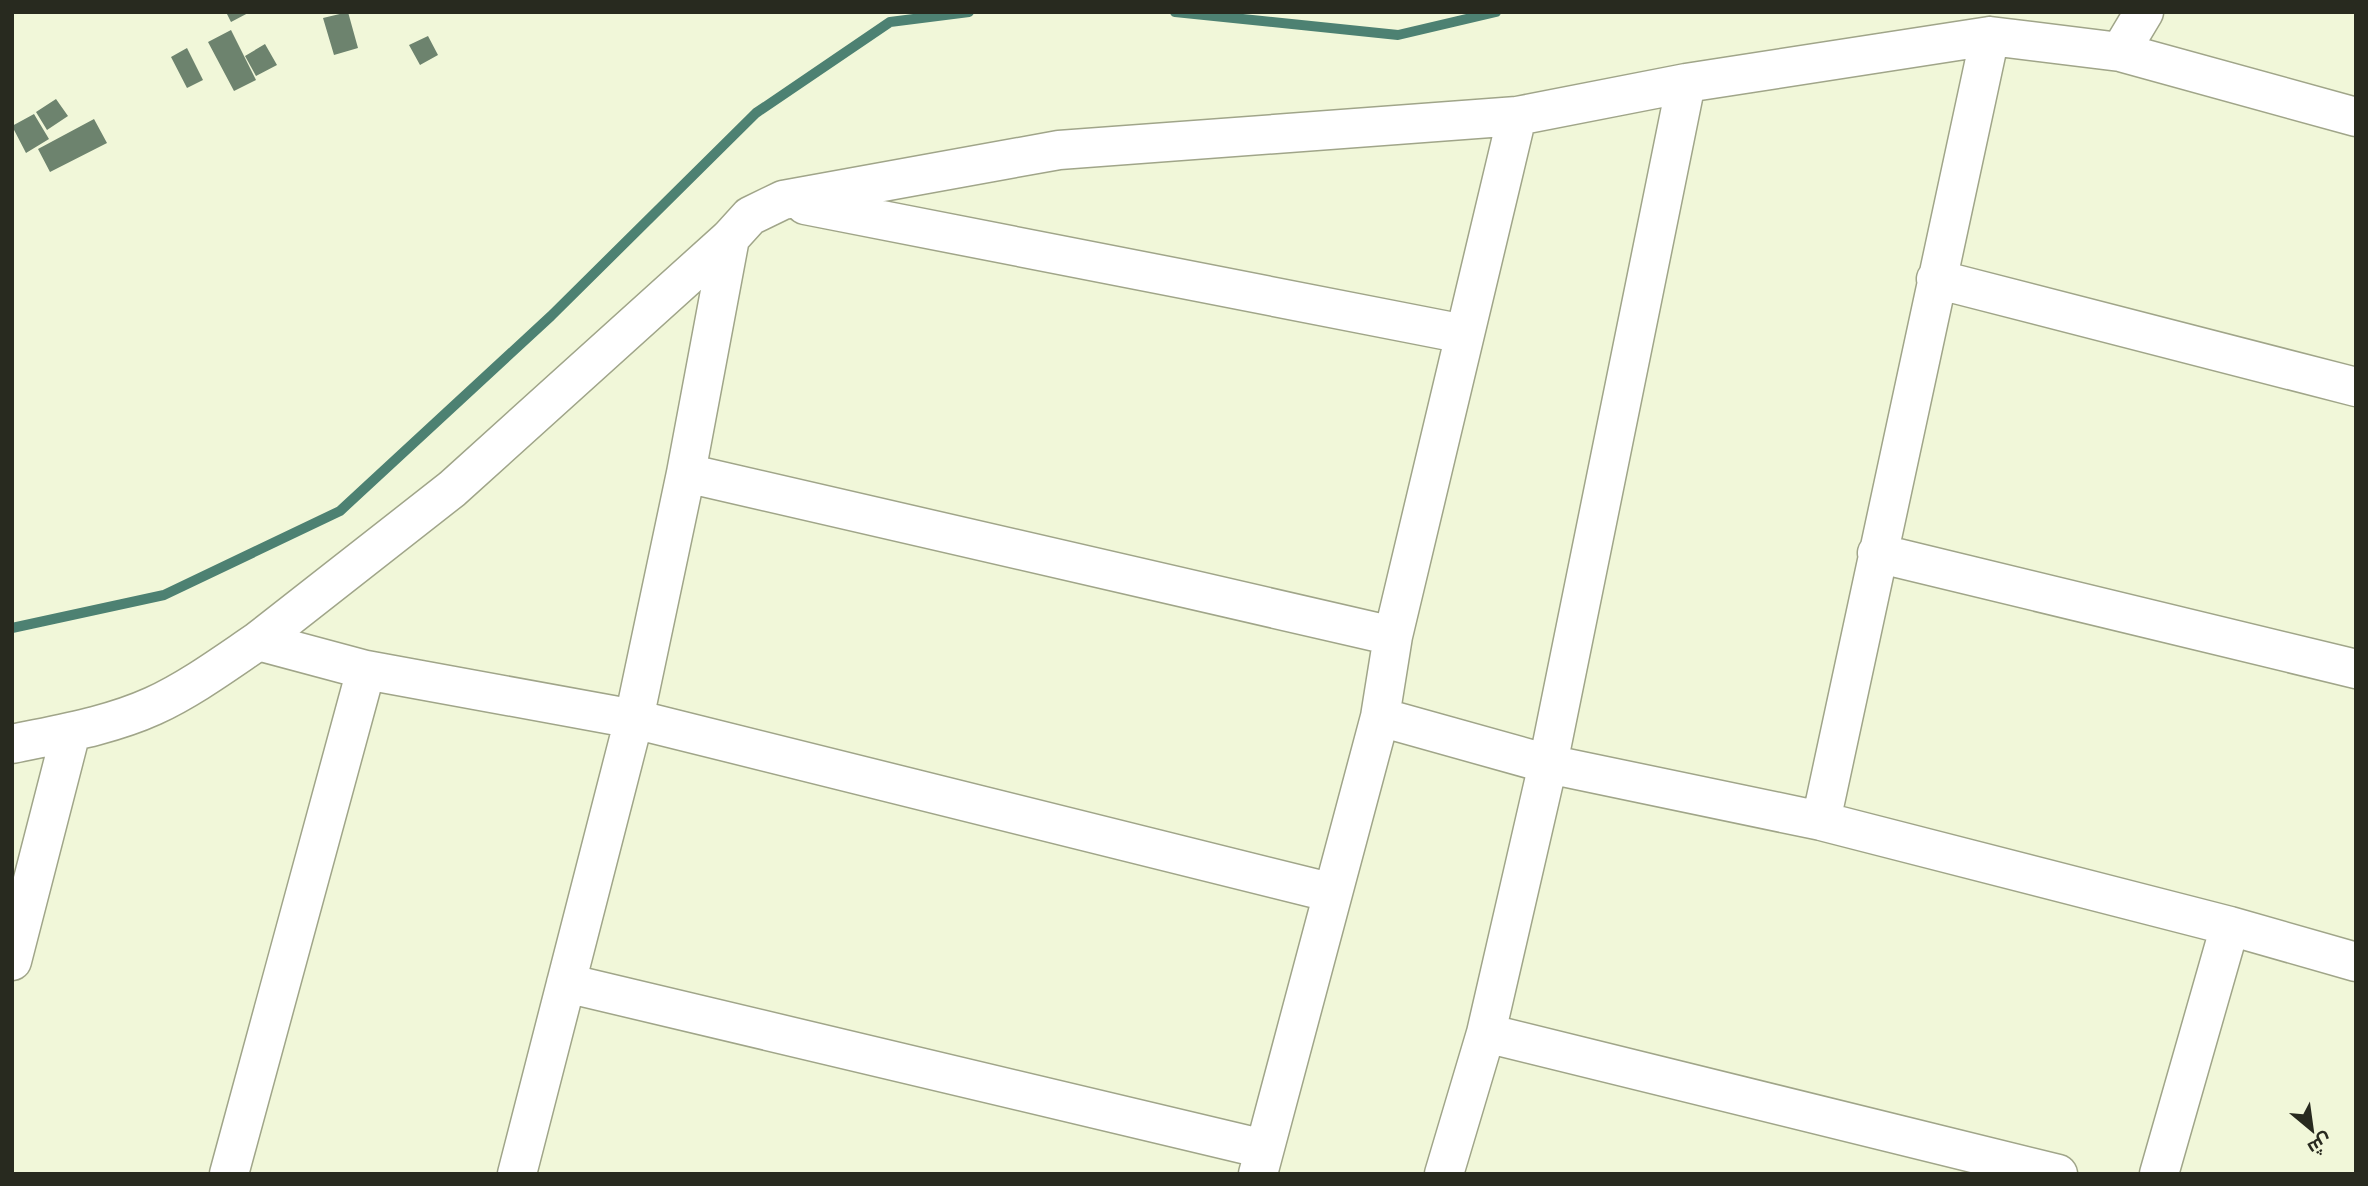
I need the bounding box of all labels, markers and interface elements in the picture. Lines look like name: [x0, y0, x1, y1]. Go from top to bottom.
north arrow: [2277, 1095, 2347, 1165]
text: ش: [2304, 1128, 2336, 1160]

